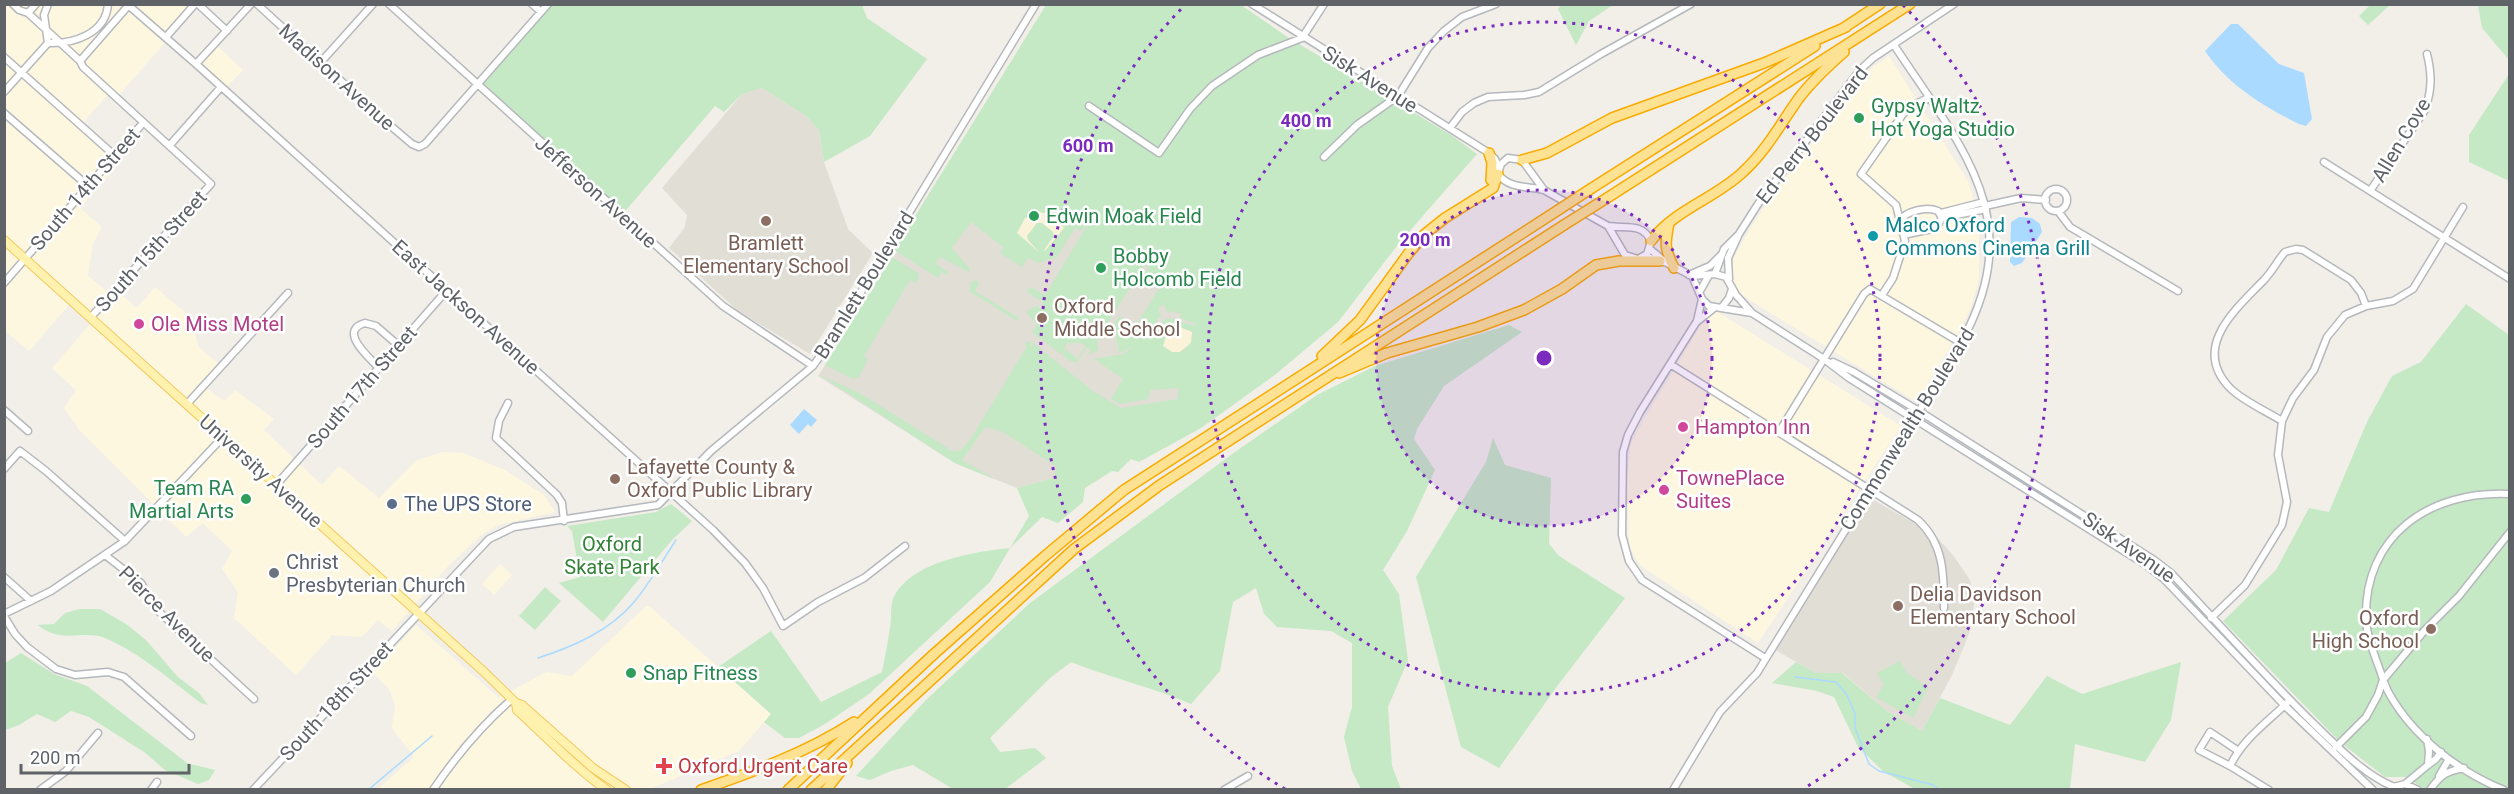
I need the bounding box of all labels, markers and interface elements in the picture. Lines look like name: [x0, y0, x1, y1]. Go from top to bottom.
street label: Madison Avenue: [274, 19, 400, 135]
street label: Sisk Avenue: [1318, 40, 1422, 118]
street label: Ed Perry Boulevard: [1751, 62, 1873, 208]
place label: Gypsy Waltz Hot Yoga Studio: [1871, 94, 2015, 141]
street label: Allen Cove: [2367, 94, 2435, 186]
text: 400 m: [1280, 110, 1332, 131]
marker: Gypsy Waltz Hot Yoga Studio: [1852, 111, 1866, 125]
street label: South 14th Street: [25, 123, 145, 255]
street label: Jefferson Avenue: [530, 131, 662, 253]
text: 600 m: [1062, 135, 1114, 156]
street label: South 15th Street: [90, 186, 212, 316]
place label: Edwin Moak Field: [1046, 204, 1202, 228]
street label: Bramlett Boulevard: [809, 207, 919, 363]
marker: Edwin Moak Field: [1027, 209, 1041, 223]
place label: Malco Oxford Commons Cinema Grill: [1885, 213, 2090, 260]
marker: Bramlett Elementary School: [759, 214, 773, 228]
text: 200 m: [1399, 229, 1451, 250]
marker: Malco Oxford Commons Cinema Grill: [1866, 229, 1880, 243]
place label: Bramlett Elementary School: [683, 231, 849, 278]
street label: East Jackson Avenue: [387, 235, 545, 379]
place label: Bobby Holcomb Field: [1113, 244, 1242, 291]
marker: Bobby Holcomb Field: [1094, 261, 1108, 275]
place label: Oxford Middle School: [1054, 294, 1180, 341]
marker: Oxford Middle School: [1035, 311, 1049, 325]
place label: Ole Miss Motel: [151, 312, 284, 336]
marker: Ole Miss Motel: [132, 317, 146, 331]
street label: South 17th Street: [302, 321, 422, 453]
street label: Commonwealth Boulevard: [1835, 323, 1979, 535]
centre of rings: [1534, 348, 1554, 368]
street label: University Avenue: [194, 409, 328, 533]
place label: Hampton Inn: [1695, 415, 1810, 439]
marker: Hampton Inn: [1676, 420, 1690, 434]
place label: Lafayette County & Oxford Public Library: [627, 455, 813, 502]
place label: TownePlace Suites: [1676, 466, 1785, 513]
marker: Lafayette County & Oxford Public Library: [608, 472, 622, 486]
place label: Team RA Martial Arts: [129, 476, 234, 523]
marker: TownePlace Suites: [1657, 483, 1671, 497]
marker: Team RA Martial Arts: [239, 492, 253, 506]
place label: The UPS Store: [404, 492, 532, 516]
marker: The UPS Store: [385, 497, 399, 511]
street label: Sisk Avenue: [2078, 506, 2180, 588]
park label: Oxford Skate Park: [564, 532, 661, 579]
place label: Christ Presbyterian Church: [286, 550, 466, 597]
street label: Pierce Avenue: [114, 561, 220, 667]
marker: Christ Presbyterian Church: [267, 566, 281, 580]
place label: Delia Davidson Elementary School: [1910, 582, 2076, 629]
marker: Delia Davidson Elementary School: [1891, 599, 1905, 613]
place label: Oxford High School: [2312, 606, 2419, 653]
marker: Oxford High School: [2424, 622, 2438, 636]
street label: South 18th Street: [275, 636, 397, 766]
place label: Snap Fitness: [643, 661, 758, 685]
marker: Snap Fitness: [624, 666, 638, 680]
scale bar: [21, 737, 189, 775]
text: 200 m: [30, 747, 81, 768]
place label: Oxford Urgent Care: [678, 754, 848, 778]
marker: Oxford Urgent Care: [655, 757, 673, 775]

